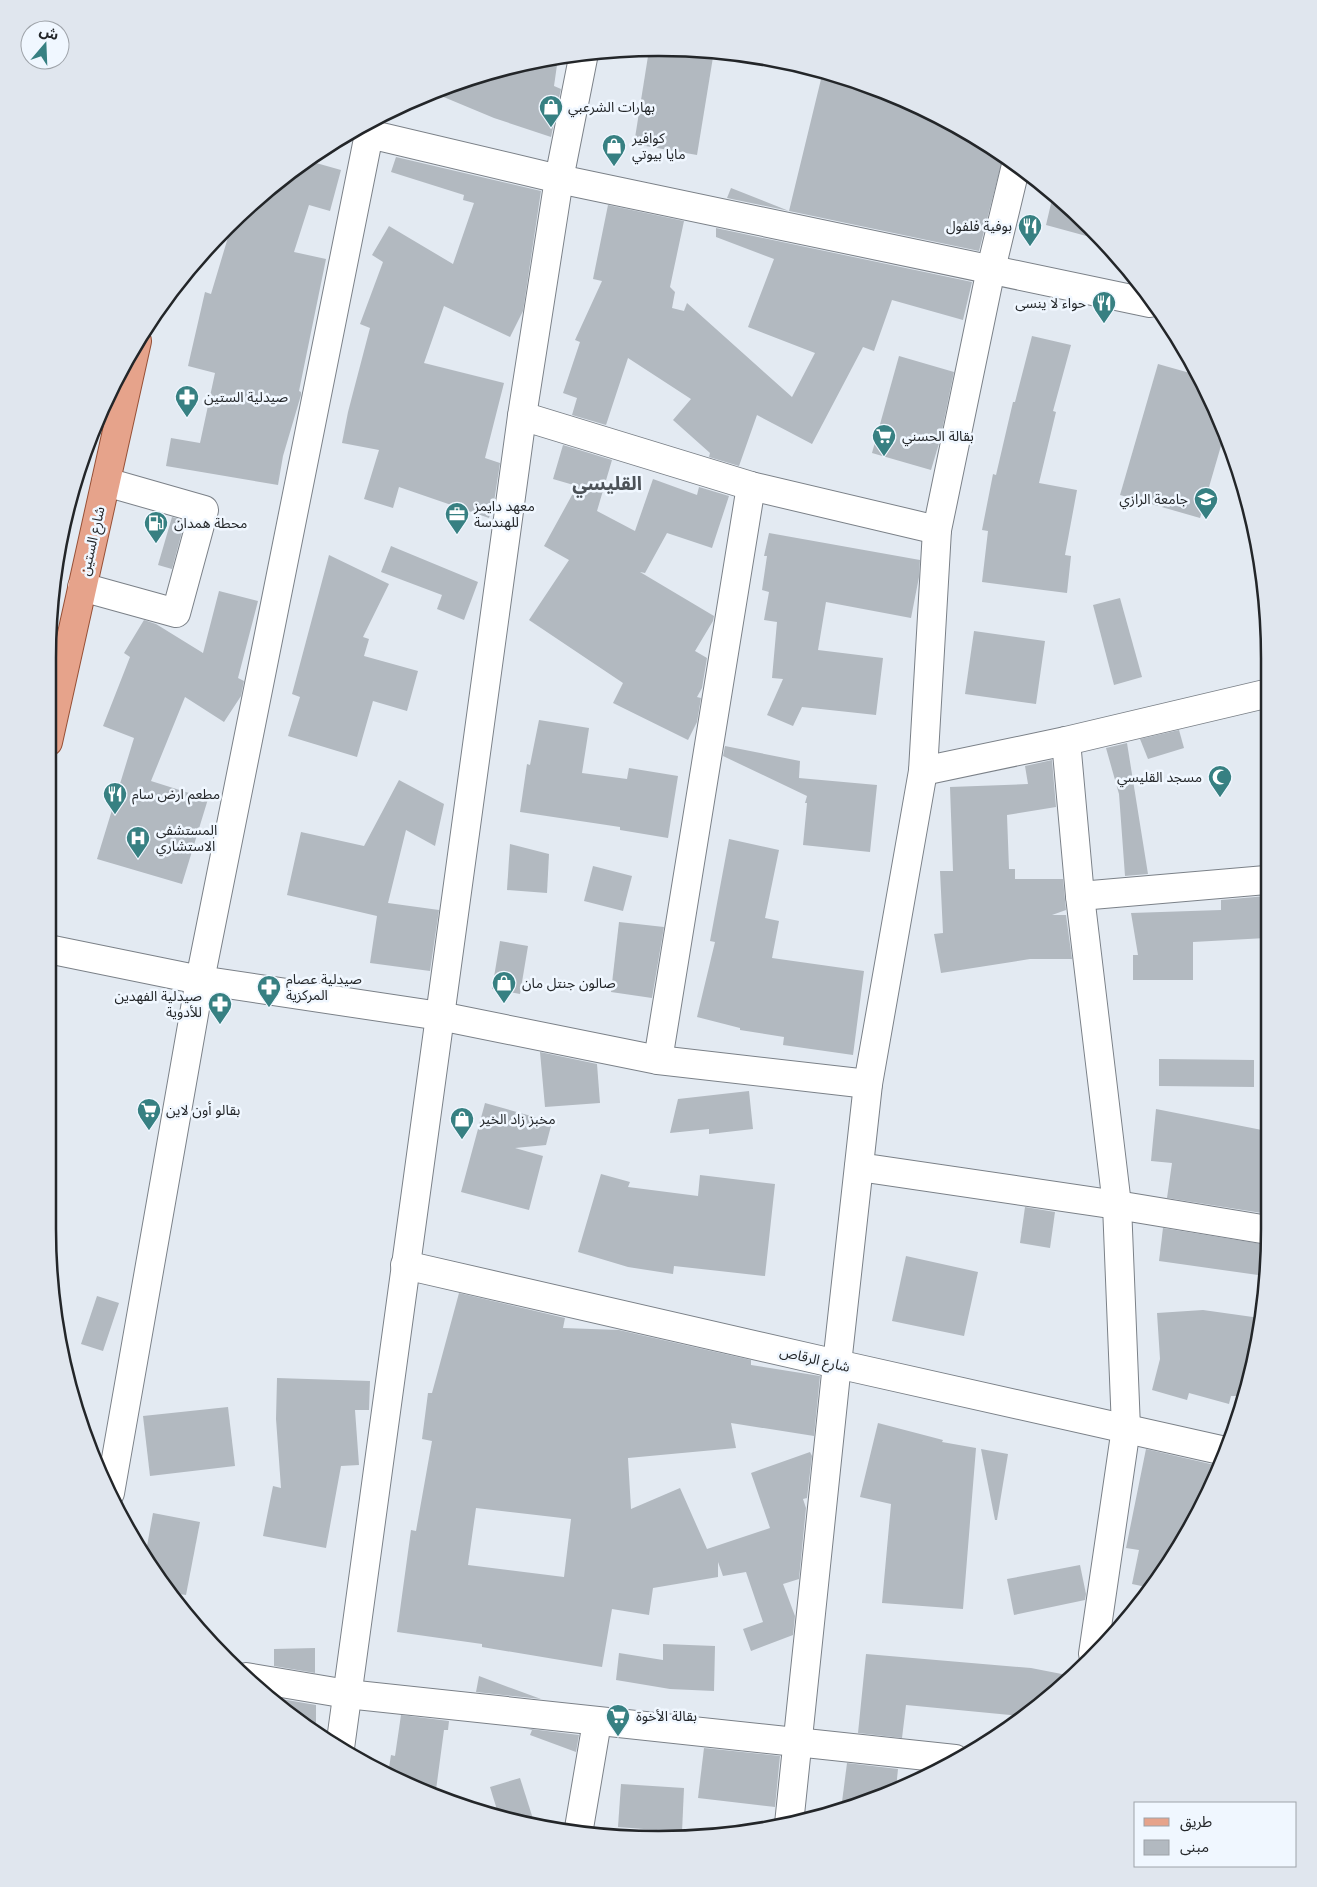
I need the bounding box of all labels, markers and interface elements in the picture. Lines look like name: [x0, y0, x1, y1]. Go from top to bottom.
north arrow: [20, 20, 70, 70]
text: ش: [37, 21, 61, 44]
shop icon: بهارات الشرعبي: [538, 94, 564, 128]
place label: بهارات الشرعبي: [568, 98, 655, 118]
place label: كوافير مايا بيوتي: [631, 129, 686, 165]
shop icon: كوافير مايا بيوتي: [601, 133, 627, 167]
restaurant icon: بوفية فلفول: [1017, 213, 1043, 247]
place label: بوفية فلفول: [946, 217, 1012, 235]
restaurant icon: حواء لا ينسى: [1091, 290, 1117, 324]
place label: حواء لا ينسى: [1015, 294, 1086, 312]
pharmacy icon: صيدلية الستين: [174, 384, 200, 418]
place label: صيدلية الستين: [204, 388, 289, 406]
supermarket icon: بقالة الحسني: [871, 423, 897, 457]
place label: بقالة الحسني: [902, 427, 974, 447]
district label: القليسي: [572, 471, 642, 498]
school or university icon: جامعة الرازي: [1193, 486, 1219, 520]
place label: جامعة الرازي: [1119, 490, 1188, 510]
place label: معهد دايمز للهندسة: [473, 497, 535, 531]
office icon: معهد دايمز للهندسة: [444, 501, 470, 535]
street label: شارع الستين: [75, 505, 111, 578]
fuel station icon: محطة همدان: [143, 510, 169, 544]
place label: محطة همدان: [174, 514, 247, 532]
mosque icon: مسجد القليسي: [1207, 764, 1233, 798]
place label: مسجد القليسي: [1117, 768, 1202, 788]
restaurant icon: مطعم ارض سام: [102, 781, 128, 815]
place label: مطعم ارض سام: [132, 785, 220, 805]
place label: المستشفى الاستشاري: [156, 821, 217, 857]
hospital icon: المستشفى الاستشاري: [125, 825, 151, 859]
place label: صيدلية عصام المركزية: [286, 970, 362, 1004]
shop icon: صالون جنتل مان: [491, 970, 517, 1004]
pharmacy icon: صيدلية عصام المركزية: [256, 974, 282, 1008]
place label: صالون جنتل مان: [522, 974, 616, 992]
place label: صيدلية الفهدين للأدوية: [114, 987, 202, 1021]
pharmacy icon: صيدلية الفهدين للأدوية: [207, 991, 233, 1025]
supermarket icon: بقالو أون لاين: [136, 1097, 162, 1131]
place label: بقالو أون لاين: [166, 1101, 240, 1119]
shop icon: مخبز زاد الخير: [449, 1106, 475, 1140]
place label: مخبز زاد الخير: [479, 1110, 556, 1128]
street label: شارع الرقاص: [778, 1342, 852, 1378]
supermarket icon: بقالة الأخوة: [605, 1703, 631, 1737]
place label: بقالة الأخوة: [636, 1707, 697, 1725]
legend: [1134, 1802, 1297, 1867]
text: طريق: [1180, 1812, 1212, 1832]
text: مبنى: [1180, 1837, 1209, 1856]

